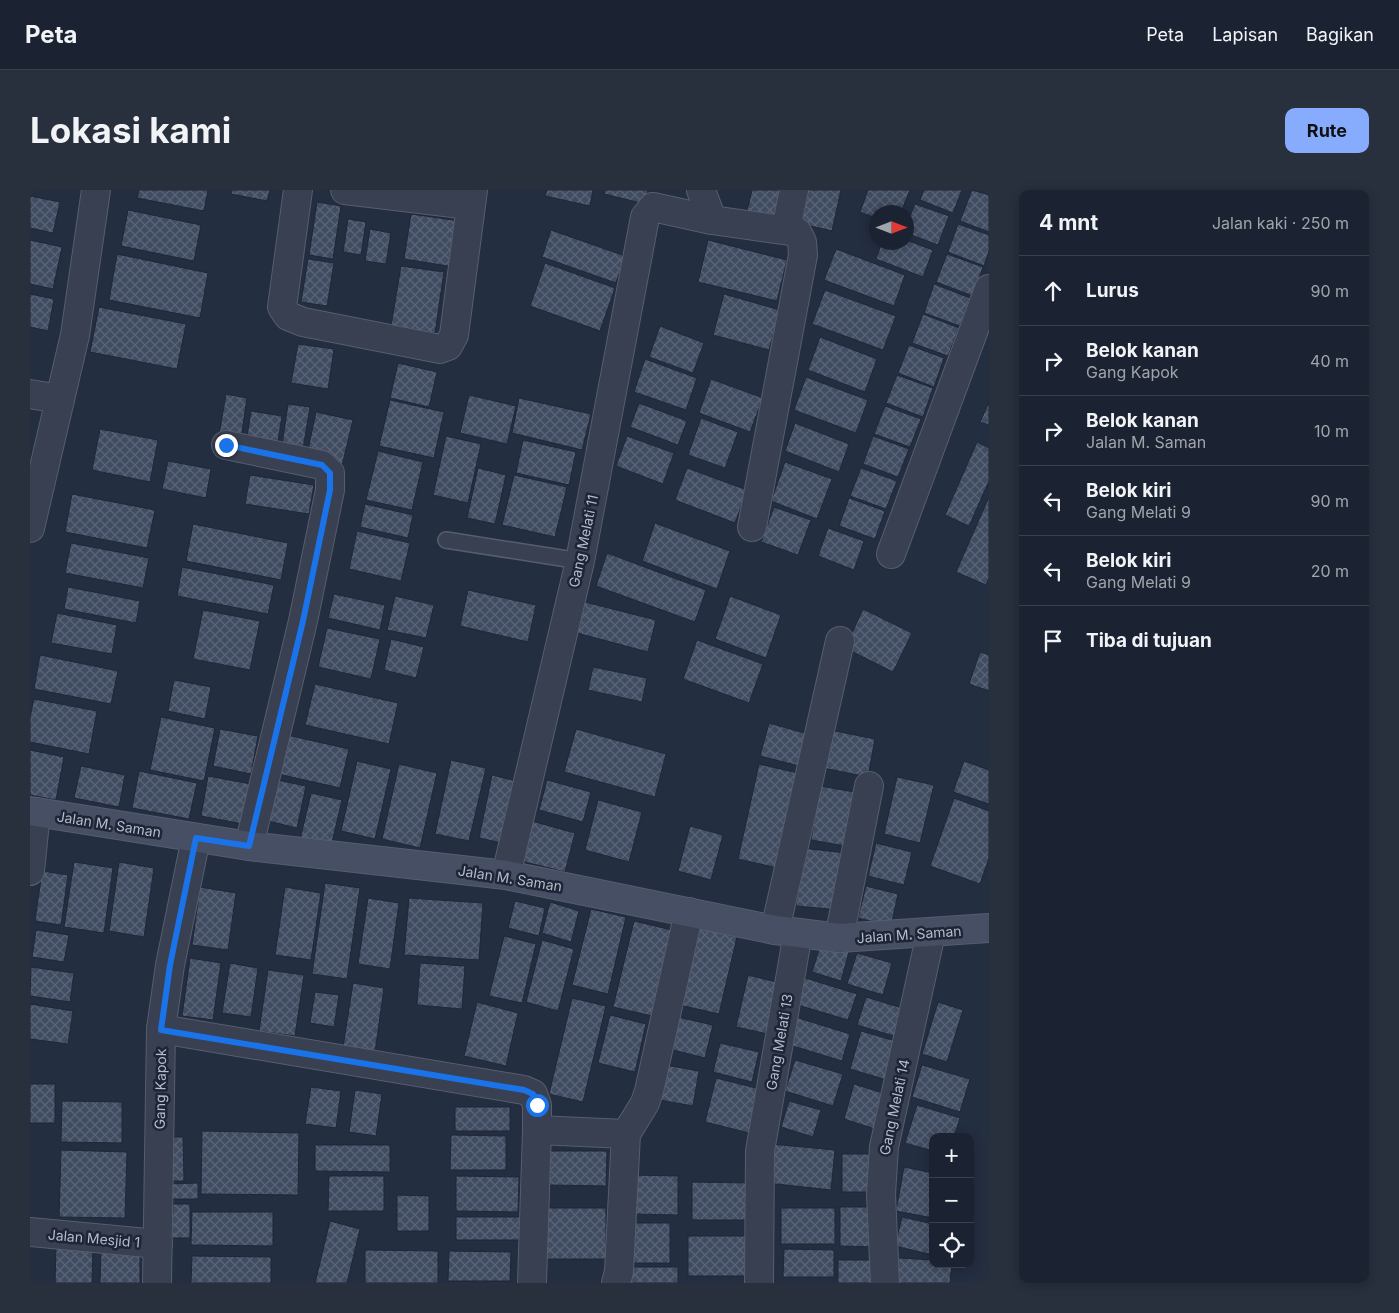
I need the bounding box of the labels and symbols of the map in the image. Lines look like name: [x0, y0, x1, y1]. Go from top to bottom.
north arrow: [869, 205, 914, 250]
route end: [215, 434, 238, 457]
street label: Gang Melati 11: [565, 493, 601, 589]
street label: Jalan M. Saman: [56, 807, 162, 841]
street label: Jalan M. Saman: [457, 861, 563, 895]
street label: Jalan M. Saman: [856, 922, 962, 946]
street label: Gang Melati 13: [762, 993, 796, 1091]
street label: Gang Kapok: [151, 1048, 169, 1130]
street label: Gang Melati 14: [876, 1057, 912, 1157]
route start: [526, 1094, 549, 1117]
street label: Jalan Mesjid 1: [47, 1226, 141, 1250]

